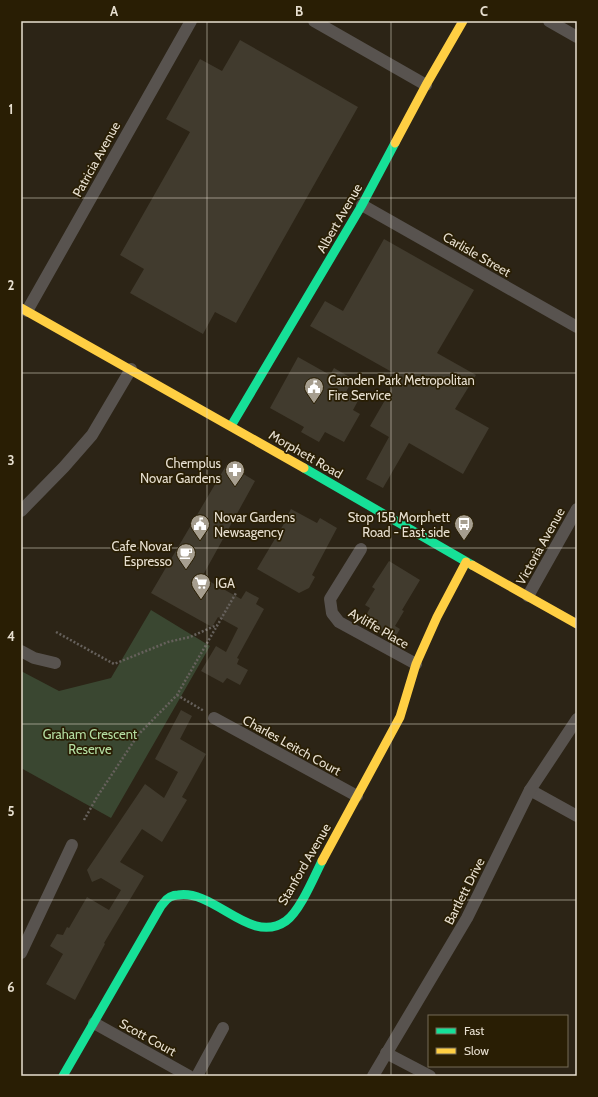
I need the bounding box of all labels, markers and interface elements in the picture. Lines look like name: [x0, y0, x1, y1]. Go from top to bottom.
text: A: [110, 3, 119, 19]
text: B: [295, 3, 303, 19]
text: C: [480, 3, 488, 19]
text: 1: [9, 101, 13, 117]
street label: Patricia Avenue: [69, 118, 123, 199]
street label: Albert Avenue: [313, 180, 365, 256]
street label: Carlisle Street: [440, 228, 514, 280]
text: 2: [8, 277, 15, 293]
place label: Camden Park Metropolitan Fire Service: [328, 372, 475, 403]
public building icon: Camden Park Metropolitan Fire Service: [303, 376, 325, 404]
street label: Morphett Road: [266, 426, 346, 482]
text: 3: [7, 452, 15, 468]
place label: Chemplus Novar Gardens: [140, 455, 222, 486]
pharmacy icon: Chemplus Novar Gardens: [224, 459, 246, 487]
street label: Victoria Avenue: [512, 504, 568, 587]
place label: Novar Gardens Newsagency: [214, 509, 296, 540]
place label: Stop 15B Morphett Road - East side: [348, 509, 451, 540]
public building icon: Novar Gardens Newsagency: [189, 513, 211, 541]
bus stop icon: Stop 15B Morphett Road - East side: [453, 513, 475, 541]
place label: Cafe Novar Espresso: [111, 538, 173, 569]
cafe icon: Cafe Novar Espresso: [175, 542, 197, 570]
supermarket icon: IGA: [190, 572, 212, 600]
place label: IGA: [215, 575, 235, 591]
street label: Ayliffe Place: [346, 604, 412, 652]
text: 4: [7, 628, 15, 644]
street label: Charles Leitch Court: [240, 711, 344, 779]
park label: Graham Crescent Reserve: [43, 726, 138, 757]
text: 5: [8, 803, 15, 819]
street label: Stanford Avenue: [274, 820, 334, 908]
street label: Bartlett Drive: [440, 855, 488, 927]
text: 6: [7, 979, 15, 995]
street label: Scott Court: [117, 1015, 180, 1059]
legend: [428, 1015, 568, 1067]
text: Fast: [464, 1023, 484, 1038]
text: Slow: [464, 1043, 489, 1058]

